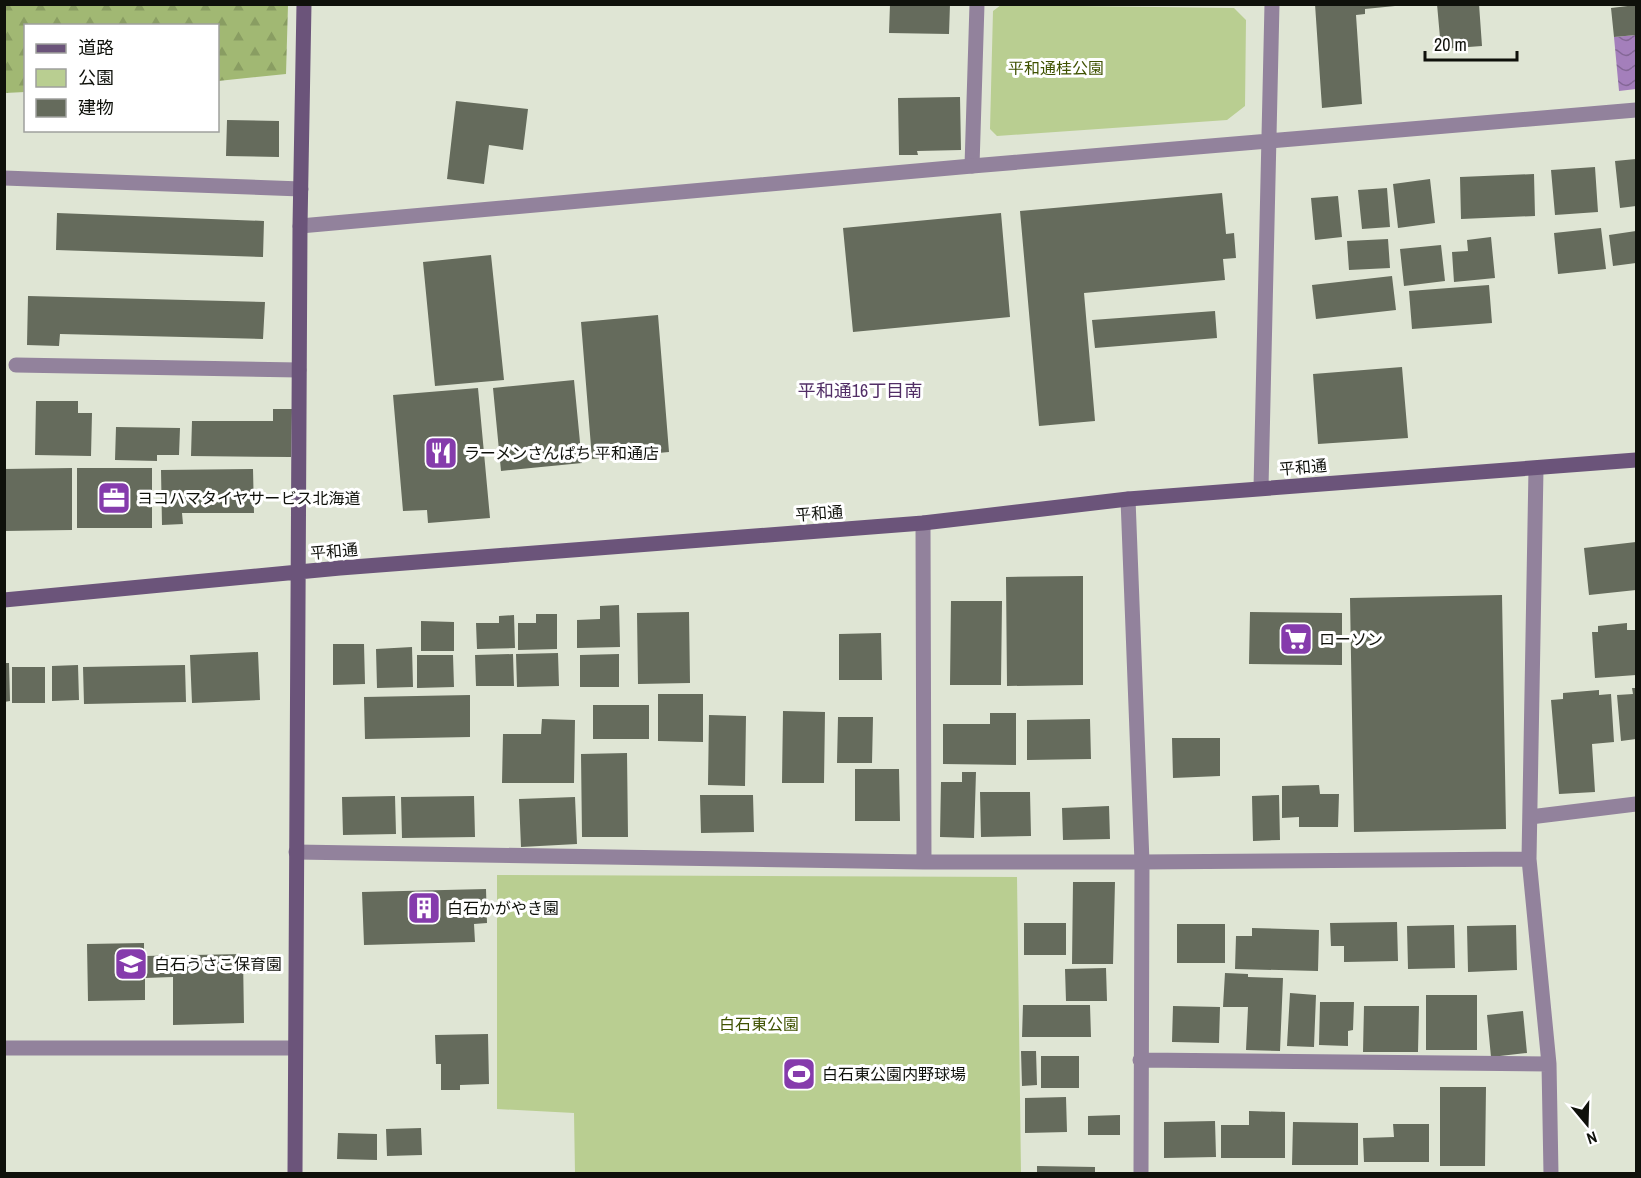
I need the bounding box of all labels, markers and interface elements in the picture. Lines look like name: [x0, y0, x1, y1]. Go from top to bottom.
legend: [24, 24, 219, 132]
scale bar: [1425, 24, 1516, 62]
text: 20 m: [1434, 32, 1467, 57]
text: 道路: [78, 35, 114, 60]
park label: 平和通桂公園: [1008, 57, 1104, 79]
text: 公園: [78, 65, 114, 90]
text: 建物: [78, 95, 114, 120]
district label: 平和通16丁目南: [798, 378, 922, 403]
restaurant icon: ラーメンさんぱち 平和通店: [423, 435, 459, 471]
place label: ラーメンさんぱち 平和通店: [464, 442, 659, 464]
street label: 平和通: [1278, 454, 1328, 480]
office icon: ヨコハマタイヤサービス北海道: [96, 480, 132, 516]
place label: ヨコハマタイヤサービス北海道: [137, 487, 361, 509]
street label: 平和通: [794, 500, 844, 526]
street label: 平和通: [309, 538, 359, 564]
supermarket icon: ローソン: [1278, 621, 1314, 657]
place label: ローソン: [1319, 628, 1383, 650]
building icon: 白石かがやき園: [406, 890, 442, 926]
place label: 白石かがやき園: [447, 897, 559, 919]
school or university icon: 白石うさこ保育園: [113, 946, 149, 982]
place label: 白石うさこ保育園: [154, 953, 282, 975]
park label: 白石東公園: [719, 1013, 799, 1035]
sports icon: 白石東公園内野球場: [781, 1056, 817, 1092]
place label: 白石東公園内野球場: [822, 1063, 966, 1085]
north arrow: [1557, 1094, 1617, 1154]
text: N: [1584, 1126, 1600, 1150]

